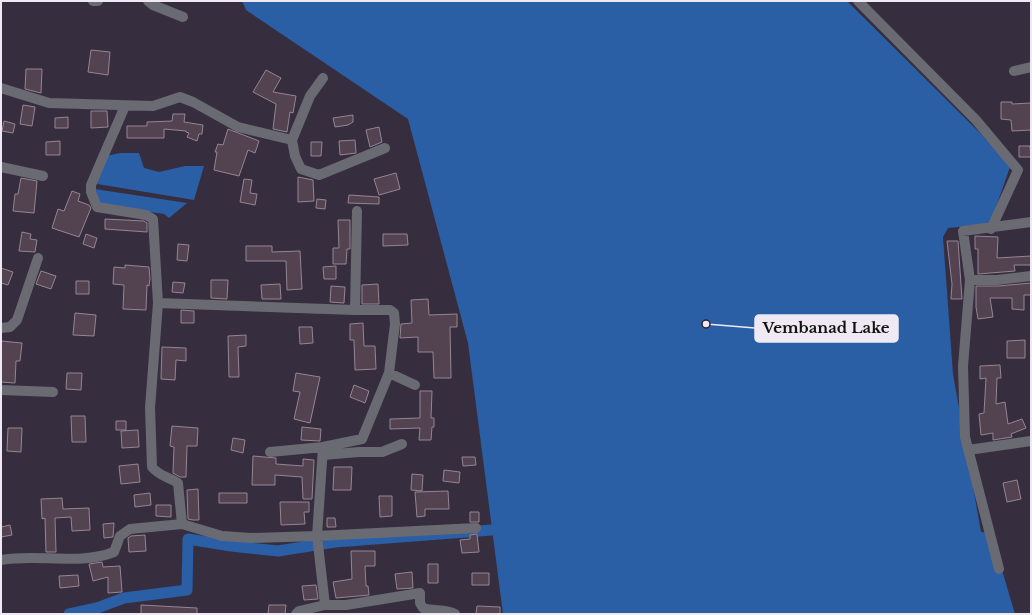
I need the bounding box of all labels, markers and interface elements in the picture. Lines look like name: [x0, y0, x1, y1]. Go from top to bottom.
callout: Vembanad Lake: [755, 315, 898, 342]
text: Vembanad Lake: [761, 318, 890, 337]

